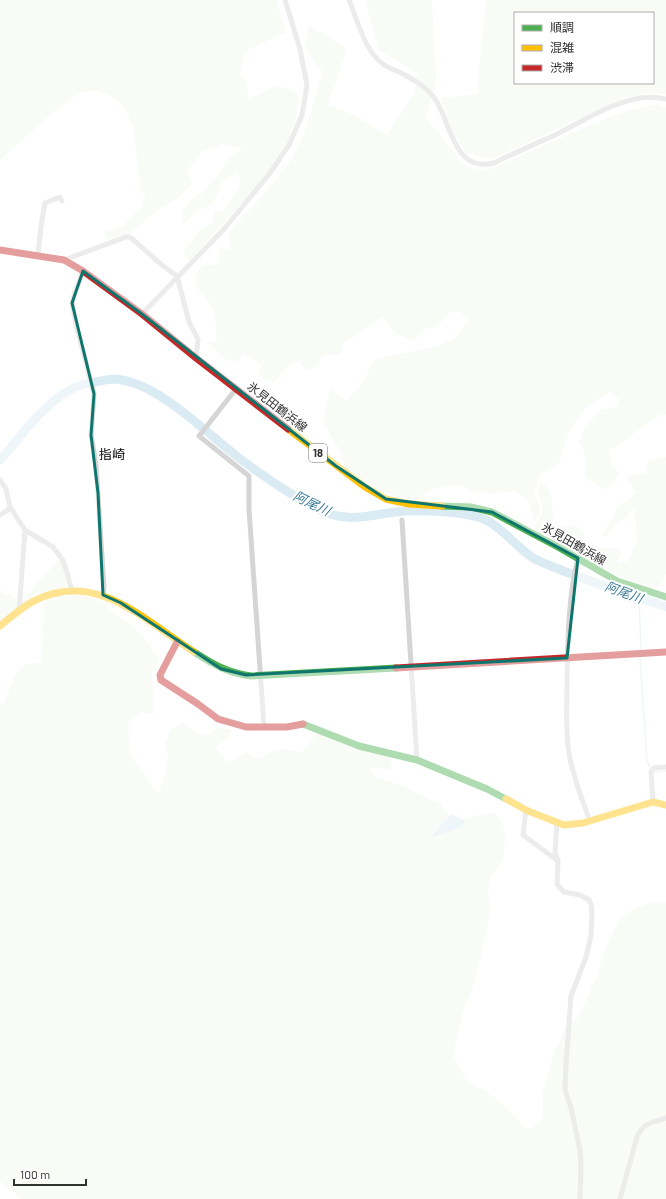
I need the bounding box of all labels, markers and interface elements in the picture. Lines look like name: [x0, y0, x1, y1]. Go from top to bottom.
legend: [514, 12, 654, 84]
text: 順調: [550, 20, 574, 34]
text: 混雑: [550, 40, 574, 54]
text: 渋滞: [550, 60, 574, 74]
street label: 氷見田鶴浜線: [245, 379, 310, 434]
road number: 18: [309, 444, 327, 462]
district label: 指崎: [99, 446, 125, 462]
water label: 阿尾川: [291, 487, 335, 520]
street label: 氷見田鶴浜線: [540, 519, 609, 567]
water label: 阿尾川: [603, 578, 647, 607]
scale bar: [14, 1161, 86, 1187]
text: 100 m: [20, 1167, 50, 1181]

